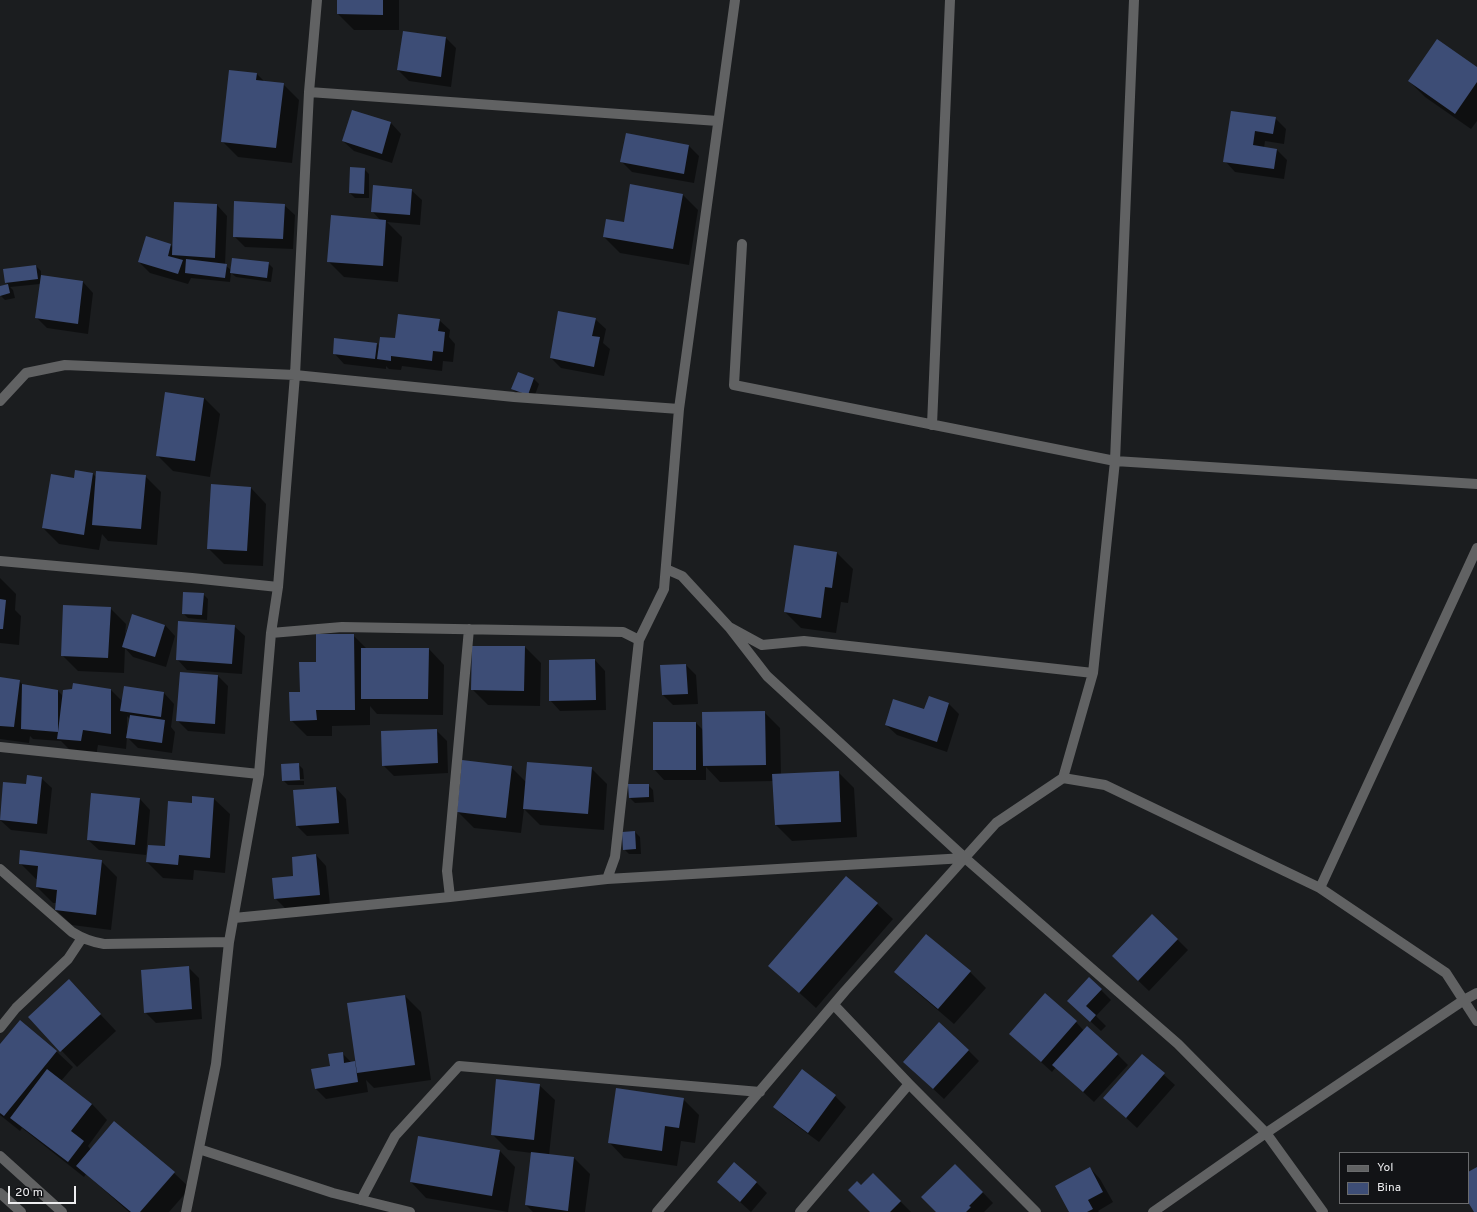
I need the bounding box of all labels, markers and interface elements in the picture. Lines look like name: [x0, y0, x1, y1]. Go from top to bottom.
legend: [1339, 1152, 1469, 1204]
text: Yol: [1377, 1160, 1393, 1176]
scale bar: [10, 1178, 78, 1204]
text: Bina: [1377, 1180, 1401, 1196]
text: 20 m: [15, 1185, 43, 1201]

